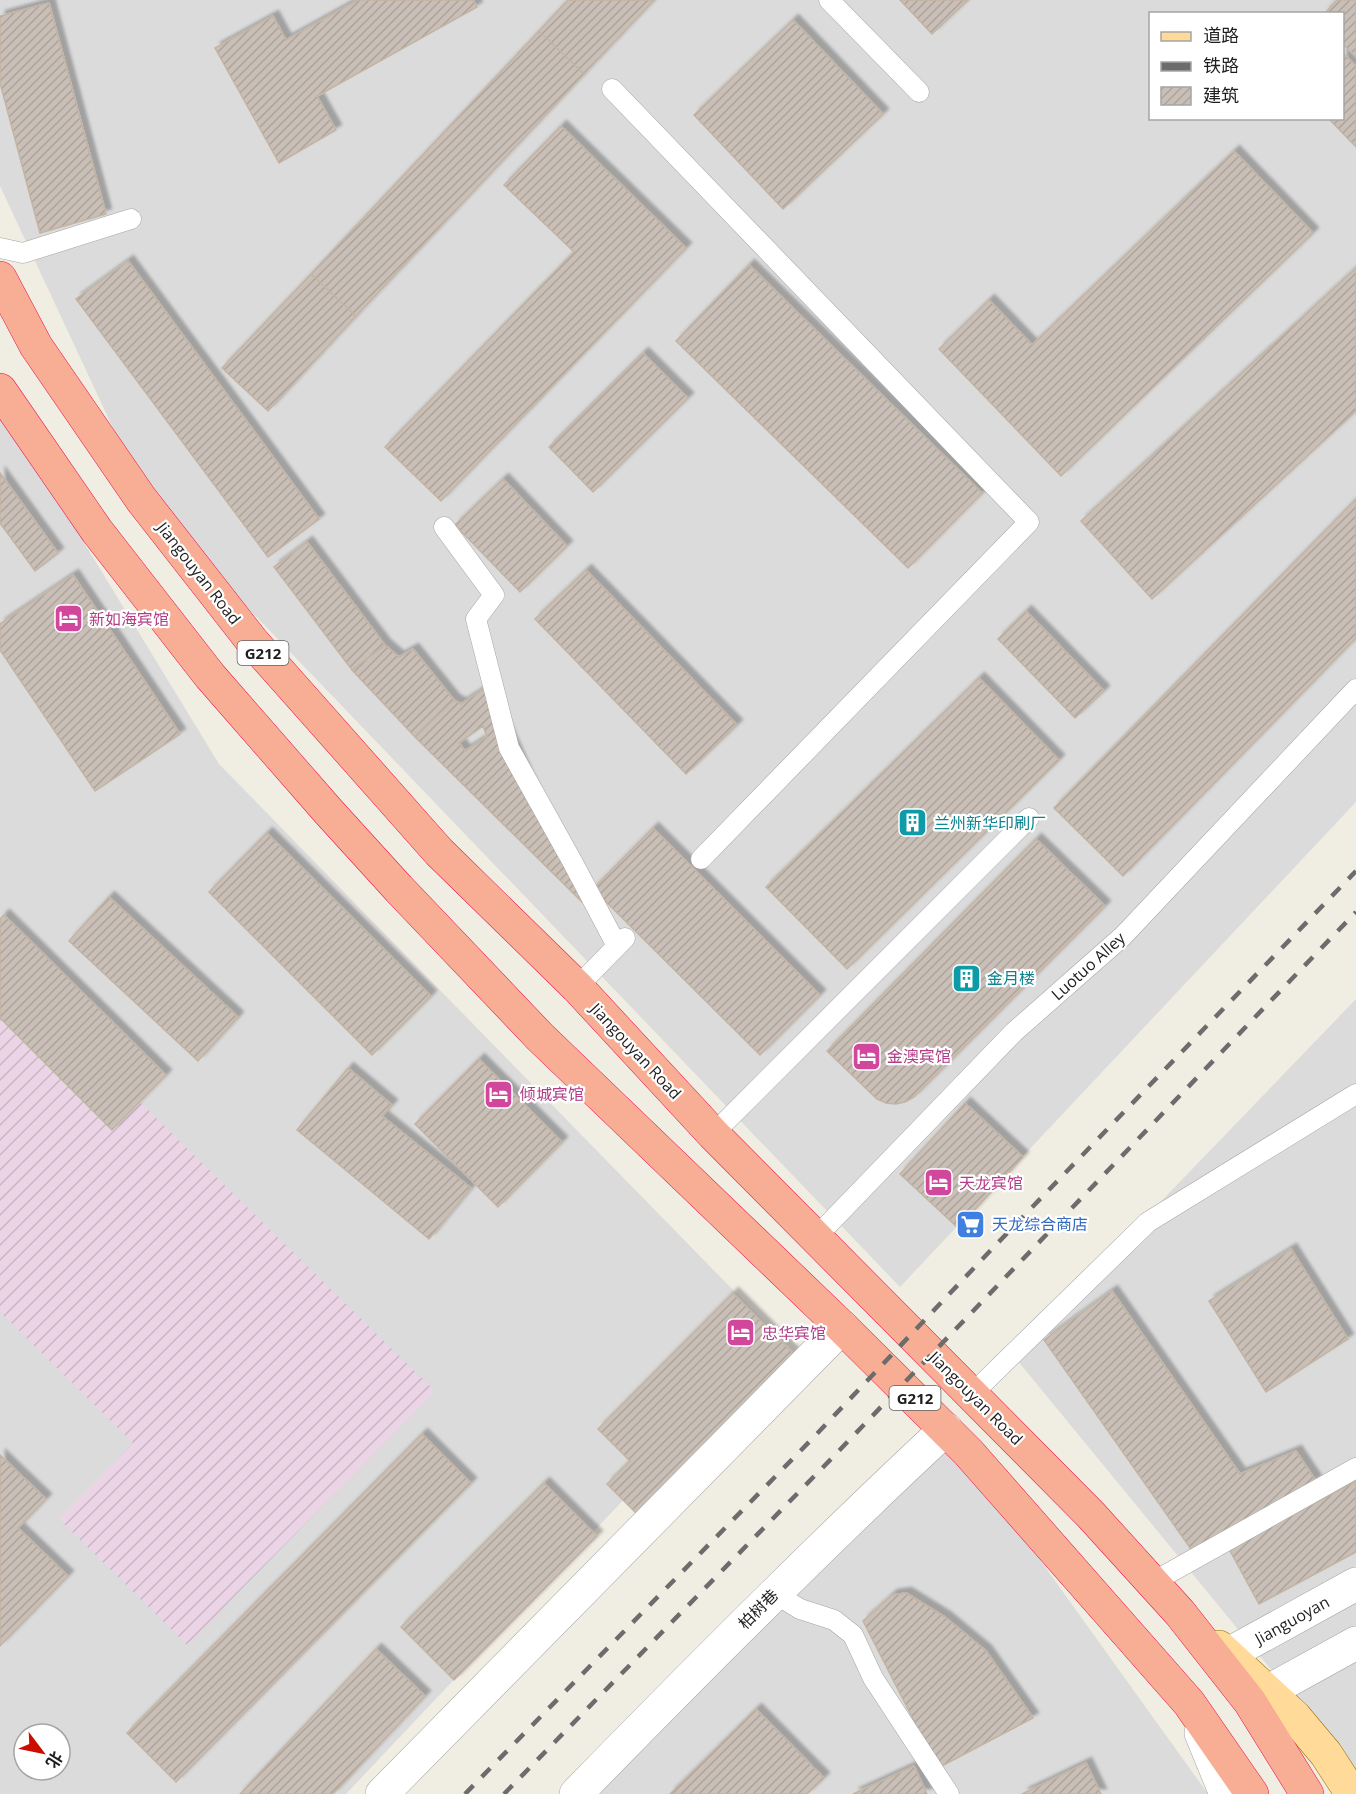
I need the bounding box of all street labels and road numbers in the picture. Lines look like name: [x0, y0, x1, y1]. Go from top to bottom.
street label: Jiangouyan Road: [151, 516, 246, 629]
road number: G212: [238, 641, 288, 665]
street label: Luotuo Alley: [1046, 926, 1130, 1005]
street label: Jiangouyan Road: [584, 997, 686, 1104]
street label: Jiangouyan Road: [923, 1345, 1028, 1450]
road number: G212: [890, 1386, 940, 1410]
street label: 柏树巷: [733, 1584, 783, 1634]
street label: Jianguoyan: [1249, 1591, 1333, 1650]

